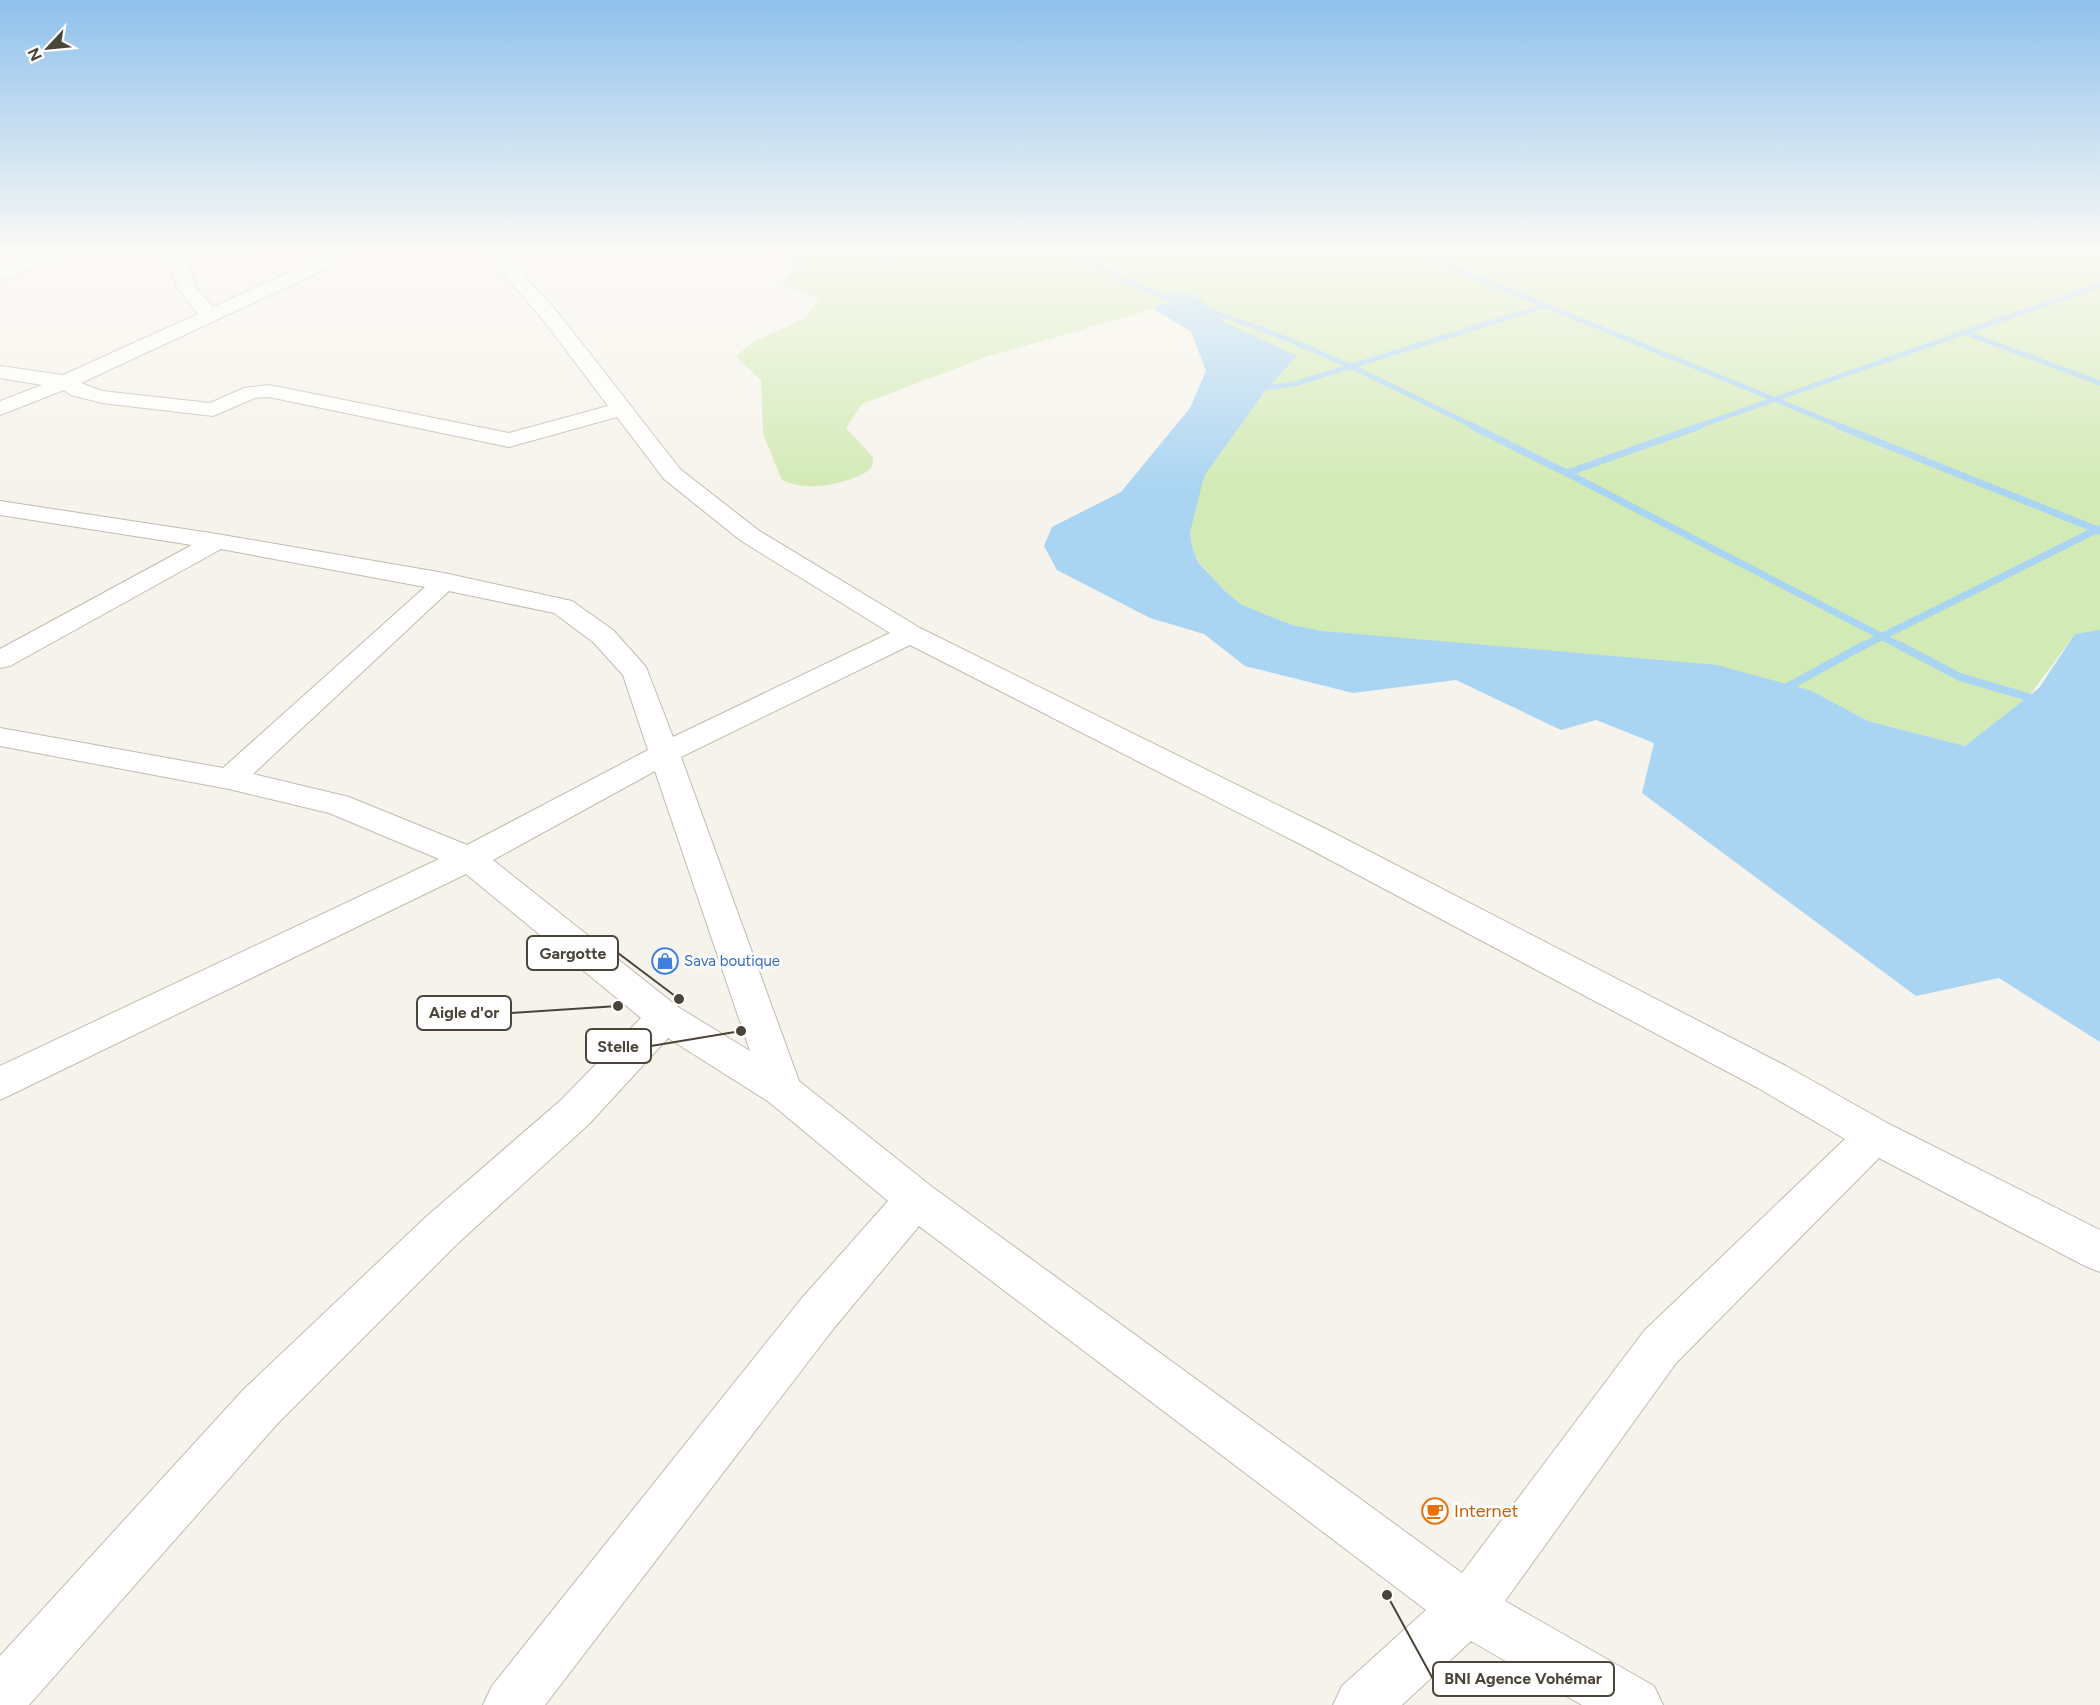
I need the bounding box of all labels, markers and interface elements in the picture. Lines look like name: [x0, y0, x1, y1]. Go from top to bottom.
north arrow: [18, 18, 78, 78]
text: N: [24, 45, 46, 64]
callout: Gargotte: [527, 936, 618, 970]
text: Gargotte: [540, 944, 607, 963]
shop icon: Sava boutique: [650, 946, 680, 976]
place label: Sava boutique: [684, 952, 780, 970]
callout: Aigle d'or: [417, 996, 511, 1030]
text: Aigle d'or: [429, 1003, 499, 1022]
callout: Stelle: [586, 1029, 651, 1063]
text: Stelle: [597, 1037, 639, 1056]
cafe icon: Internet: [1420, 1496, 1450, 1526]
place label: Internet: [1454, 1500, 1518, 1522]
callout: BNI Agence Vohémar: [1433, 1662, 1614, 1696]
text: BNI Agence Vohémar: [1444, 1669, 1602, 1688]

